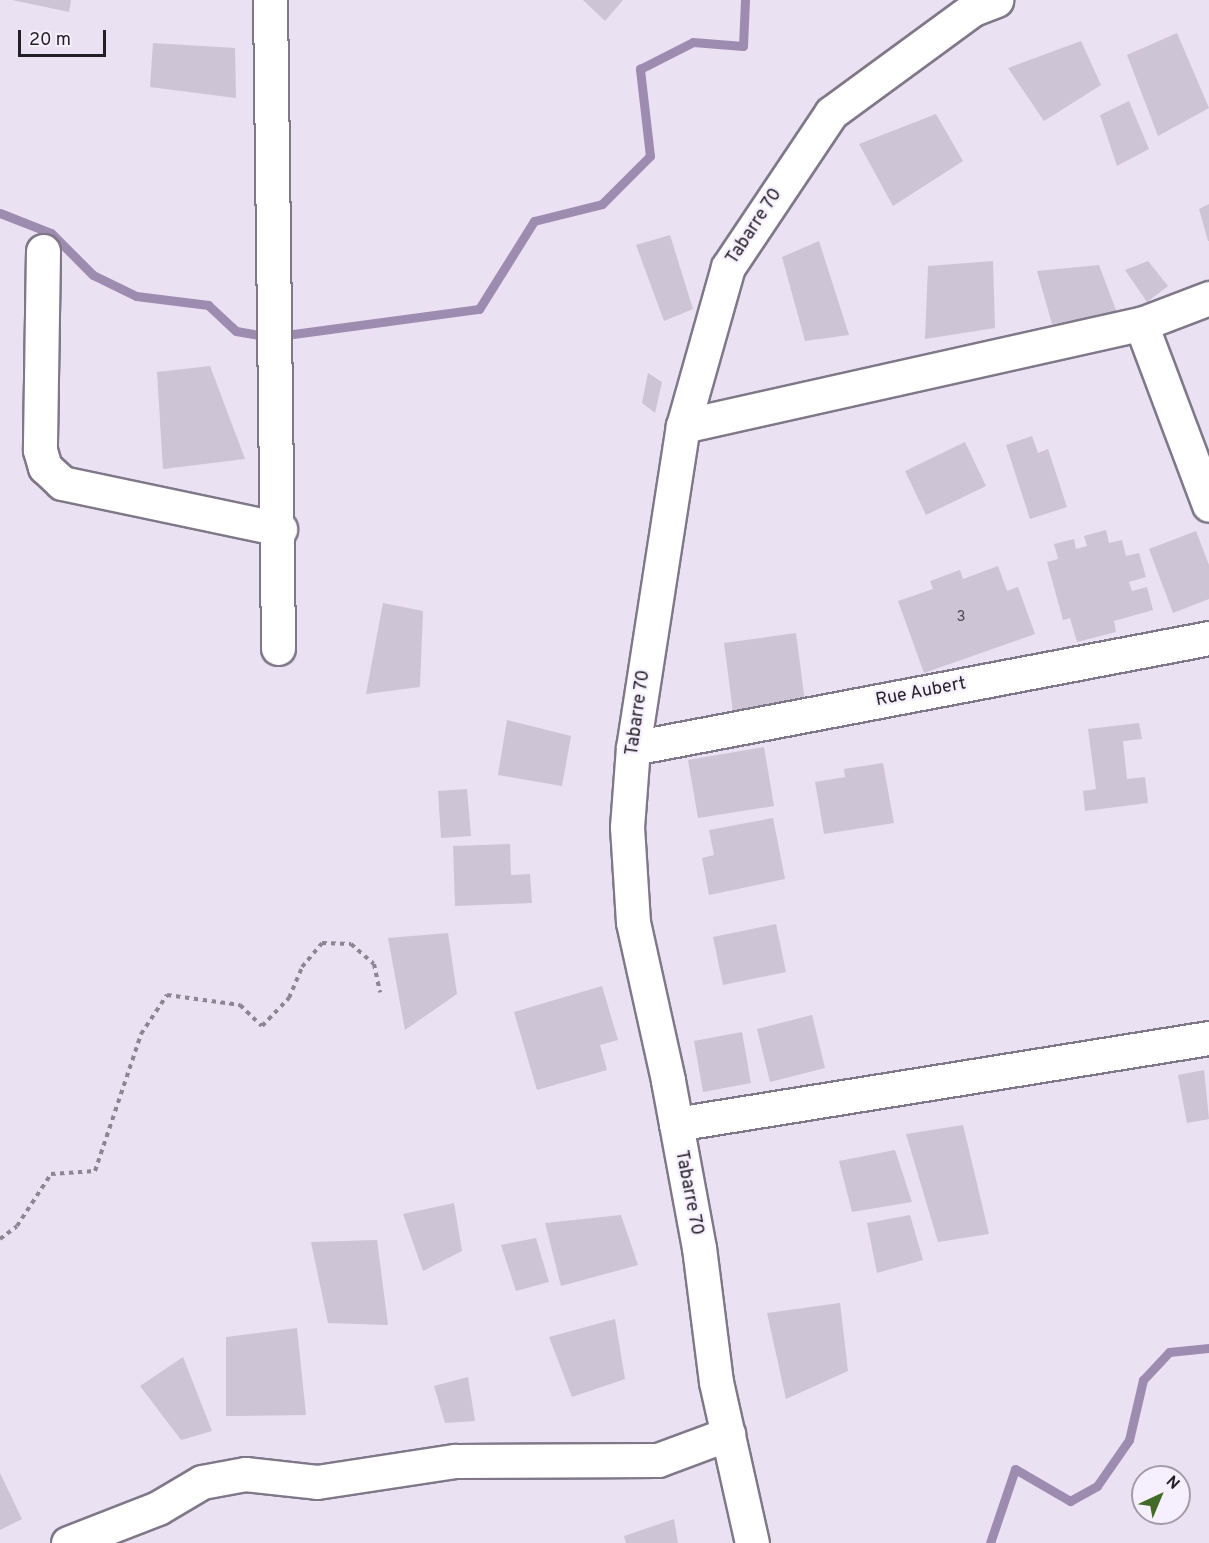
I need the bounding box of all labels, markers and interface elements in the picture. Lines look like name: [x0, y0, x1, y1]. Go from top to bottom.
scale bar: [21, 18, 110, 56]
text: 20 m: [29, 29, 71, 52]
street label: Tabarre 70: [722, 185, 788, 269]
house number: 3: [956, 609, 966, 627]
street label: Tabarre 70: [622, 669, 656, 757]
street label: Rue Aubert: [874, 674, 968, 712]
street label: Tabarre 70: [669, 1148, 707, 1238]
north arrow: [1131, 1465, 1191, 1525]
text: N: [1161, 1472, 1183, 1495]

